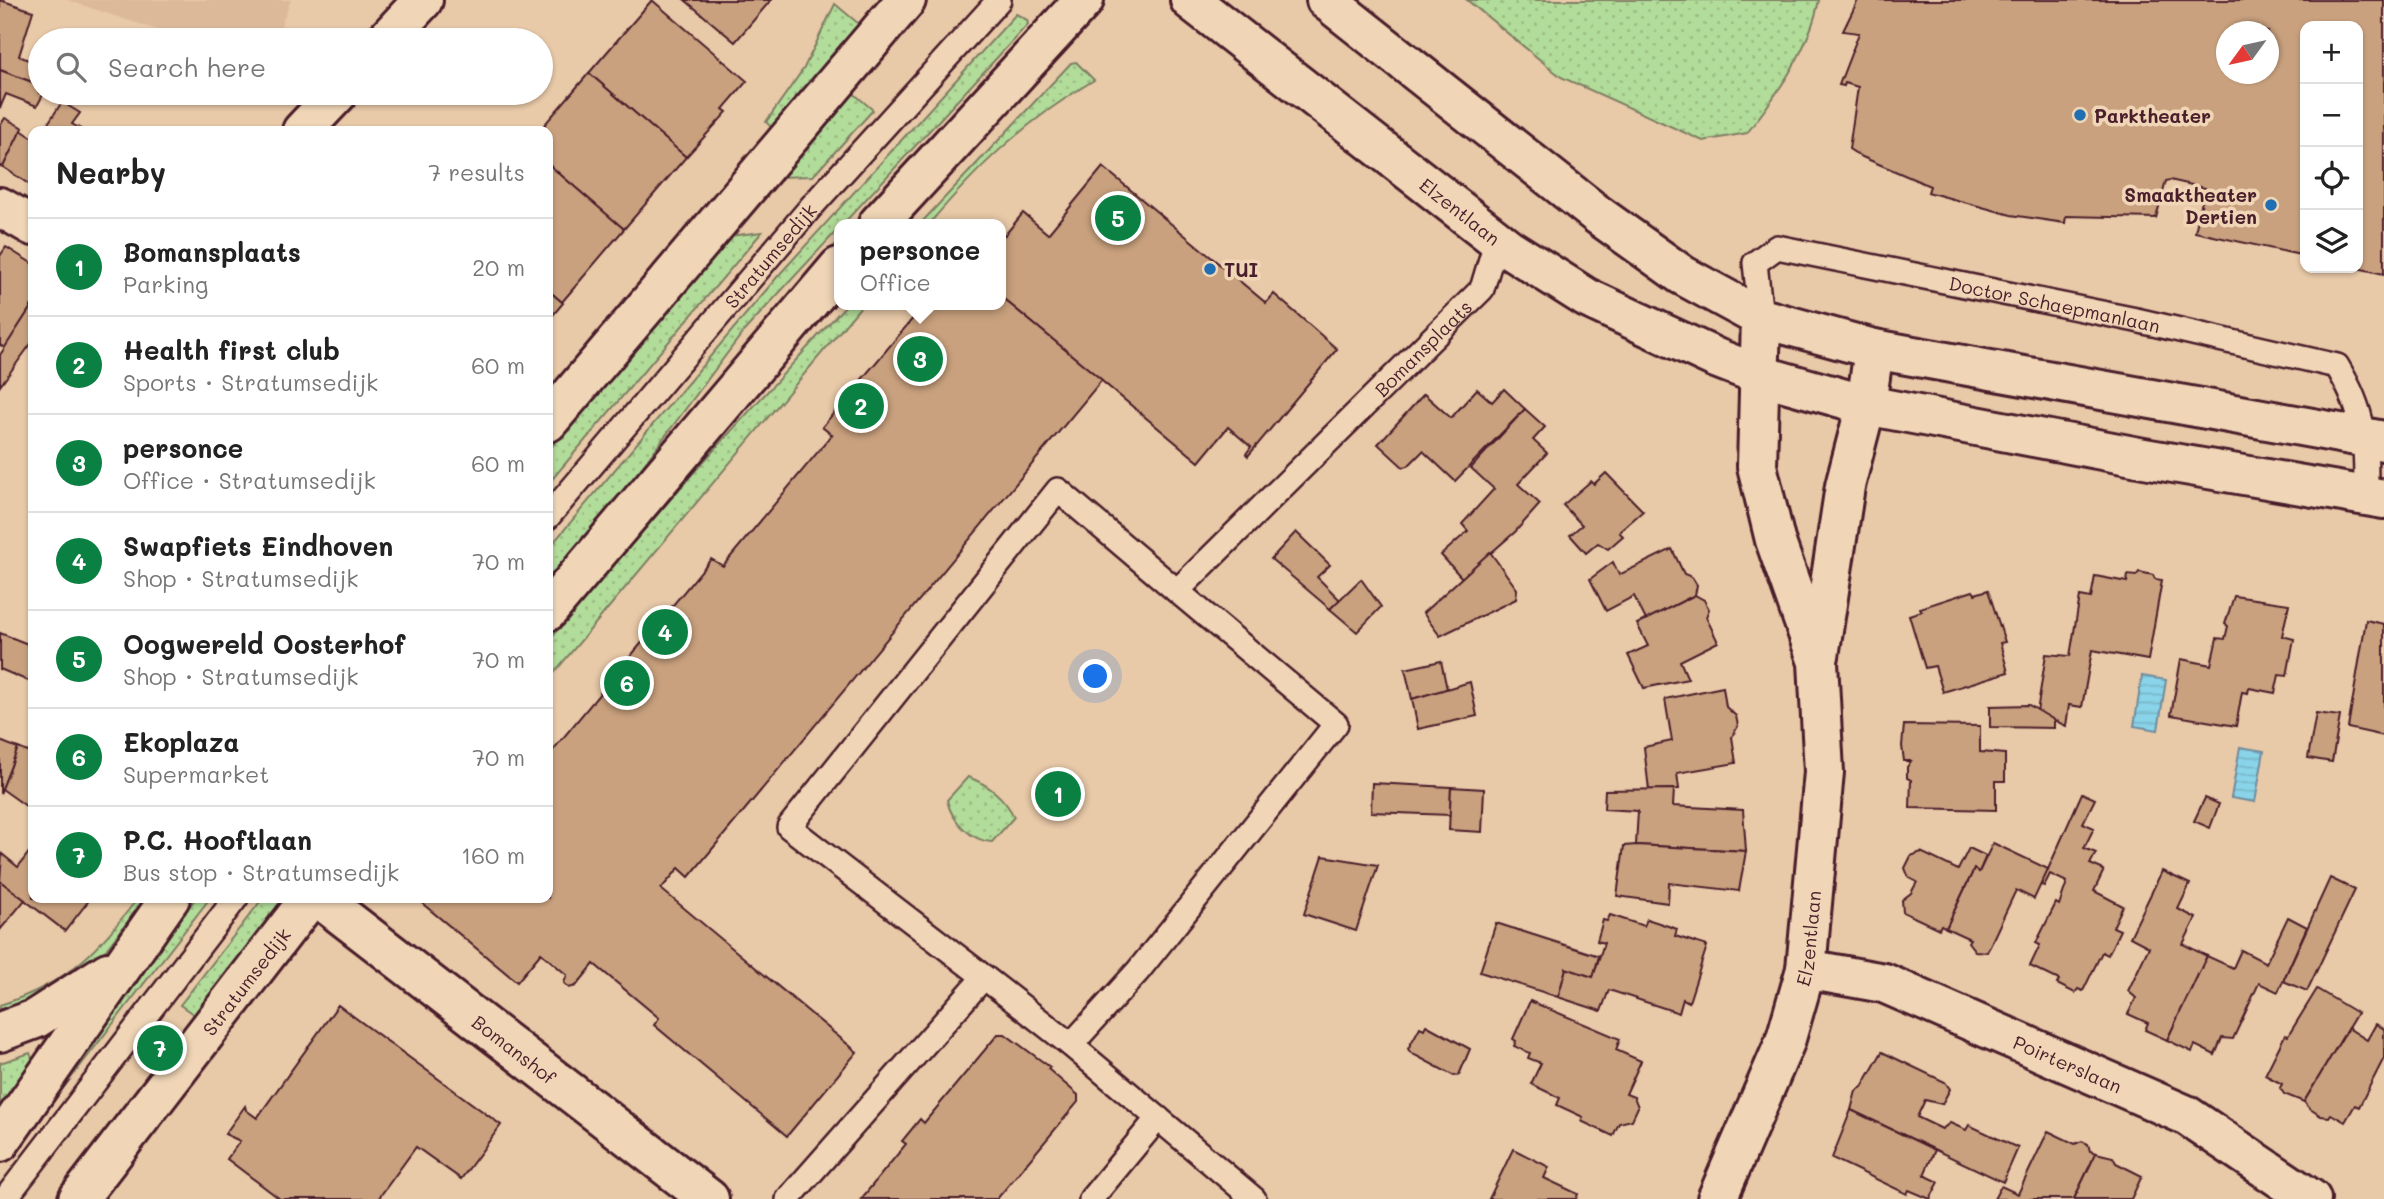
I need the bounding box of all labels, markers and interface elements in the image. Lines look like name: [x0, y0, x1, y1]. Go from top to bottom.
north arrow: [2216, 21, 2279, 84]
map controls: [2300, 21, 2363, 273]
button: +: [2300, 21, 2363, 84]
search box: [28, 28, 553, 105]
icon: search: [52, 48, 90, 86]
text: Search here: [108, 50, 266, 84]
button: −: [2300, 84, 2363, 147]
place label: Parktheater: [2094, 103, 2211, 128]
marker: Parktheater: [2072, 107, 2088, 123]
button: locate: [2300, 147, 2363, 210]
text: Nearby: [56, 152, 166, 192]
text: 7 results: [428, 157, 525, 187]
street label: Elzentlaan: [1415, 172, 1506, 250]
place label: Smaaktheater Dertien: [2124, 182, 2257, 229]
pin: 5: [1095, 192, 1141, 244]
marker: Smaaktheater Dertien: [2263, 197, 2279, 213]
street label: Stratumsedijk: [718, 198, 821, 313]
button: layers: [2300, 210, 2363, 273]
popup: [834, 219, 1006, 310]
text: personce: [860, 233, 980, 267]
text: Bomansplaats: [123, 235, 301, 269]
text: 1: [74, 252, 84, 282]
text: 20 m: [472, 252, 525, 282]
place label: TUI: [1224, 257, 1258, 282]
marker: TUI: [1202, 261, 1218, 277]
text: Office: [860, 267, 931, 297]
text: Parking: [123, 269, 208, 299]
street label: Doctor Schaepmanlaan: [1947, 270, 2163, 338]
street label: Bomansplaats: [1369, 294, 1477, 402]
text: Health first club: [123, 333, 340, 367]
pin: 3: [897, 333, 943, 385]
text: 2: [73, 350, 85, 380]
text: 60 m: [471, 350, 525, 380]
text: Sports · Stratumsedijk: [123, 367, 378, 397]
pin: 2: [838, 380, 884, 432]
text: personce: [123, 431, 243, 465]
text: 3: [72, 448, 86, 478]
text: 60 m: [471, 448, 525, 478]
text: Office · Stratumsedijk: [123, 465, 376, 495]
text: Swapfiets Eindhoven: [123, 529, 393, 563]
text: 4: [72, 546, 86, 576]
text: 70 m: [472, 546, 525, 576]
text: Shop · Stratumsedijk: [123, 563, 358, 593]
pin: 4: [642, 606, 688, 658]
text: Oogwereld Oosterhof: [123, 627, 405, 661]
text: 5: [72, 644, 86, 674]
text: 70 m: [472, 644, 525, 674]
pin: 6: [604, 657, 650, 709]
your location: [1078, 659, 1112, 693]
text: Shop · Stratumsedijk: [123, 661, 358, 691]
text: Ekoplaza: [123, 725, 239, 759]
text: 6: [72, 742, 86, 772]
text: 70 m: [472, 742, 525, 772]
text: Supermarket: [123, 759, 269, 789]
pin: 1: [1035, 768, 1081, 820]
text: P.C. Hooftlaan: [123, 823, 312, 857]
text: 7: [73, 840, 85, 870]
text: 160 m: [461, 840, 525, 870]
text: Bus stop · Stratumsedijk: [123, 857, 399, 887]
street label: Elzentlaan: [1789, 889, 1826, 989]
street label: Stratumsedijk: [196, 922, 295, 1040]
street label: Bomanshof: [468, 1009, 562, 1089]
pin: 7: [137, 1022, 183, 1074]
street label: Poirterslaan: [2010, 1029, 2126, 1098]

